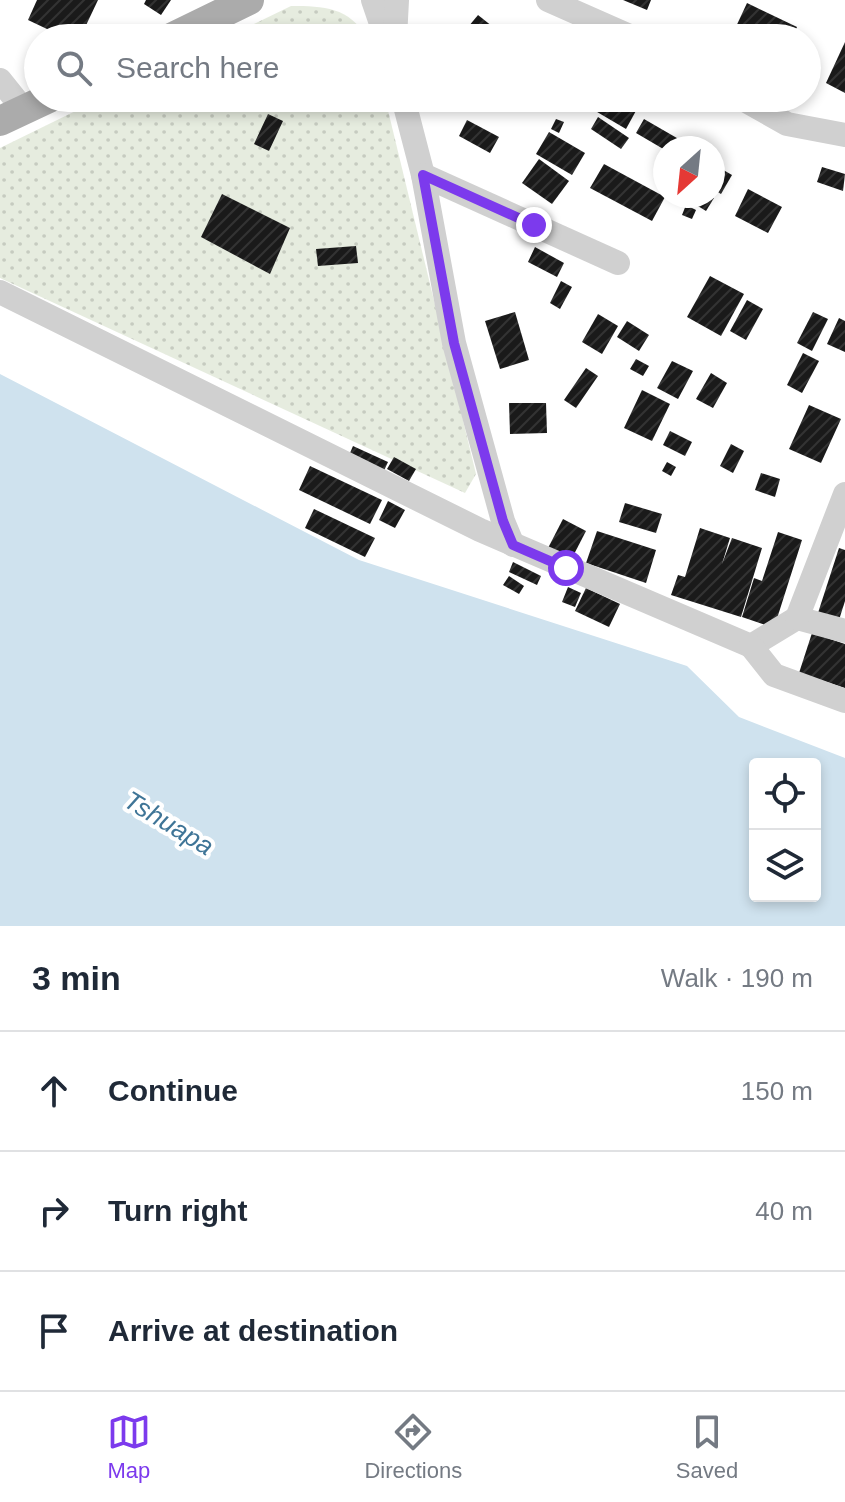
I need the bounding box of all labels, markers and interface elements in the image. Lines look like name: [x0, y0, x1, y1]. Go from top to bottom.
search box: [24, 24, 821, 112]
icon: search: [52, 46, 96, 90]
text: Search here: [116, 51, 279, 84]
north arrow: [653, 136, 725, 208]
route end: [516, 207, 552, 243]
route start: [548, 550, 584, 586]
map controls: [749, 758, 821, 902]
button: locate: [749, 758, 821, 830]
water label: Tshuapa: [119, 785, 219, 861]
button: layers: [749, 830, 821, 902]
text: 3 min: [32, 959, 121, 997]
text: Walk · 190 m: [661, 963, 813, 993]
icon: ahead: [32, 1069, 76, 1113]
text: Continue: [108, 1074, 238, 1107]
text: 150 m: [741, 1076, 813, 1106]
icon: right: [32, 1189, 76, 1233]
text: Turn right: [108, 1194, 247, 1227]
text: 40 m: [755, 1196, 813, 1226]
icon: arrive: [32, 1309, 76, 1353]
text: Arrive at destination: [108, 1314, 398, 1347]
tab: Map: [107, 1410, 151, 1484]
tab: Directions: [364, 1410, 462, 1484]
tab: Saved: [676, 1410, 738, 1484]

